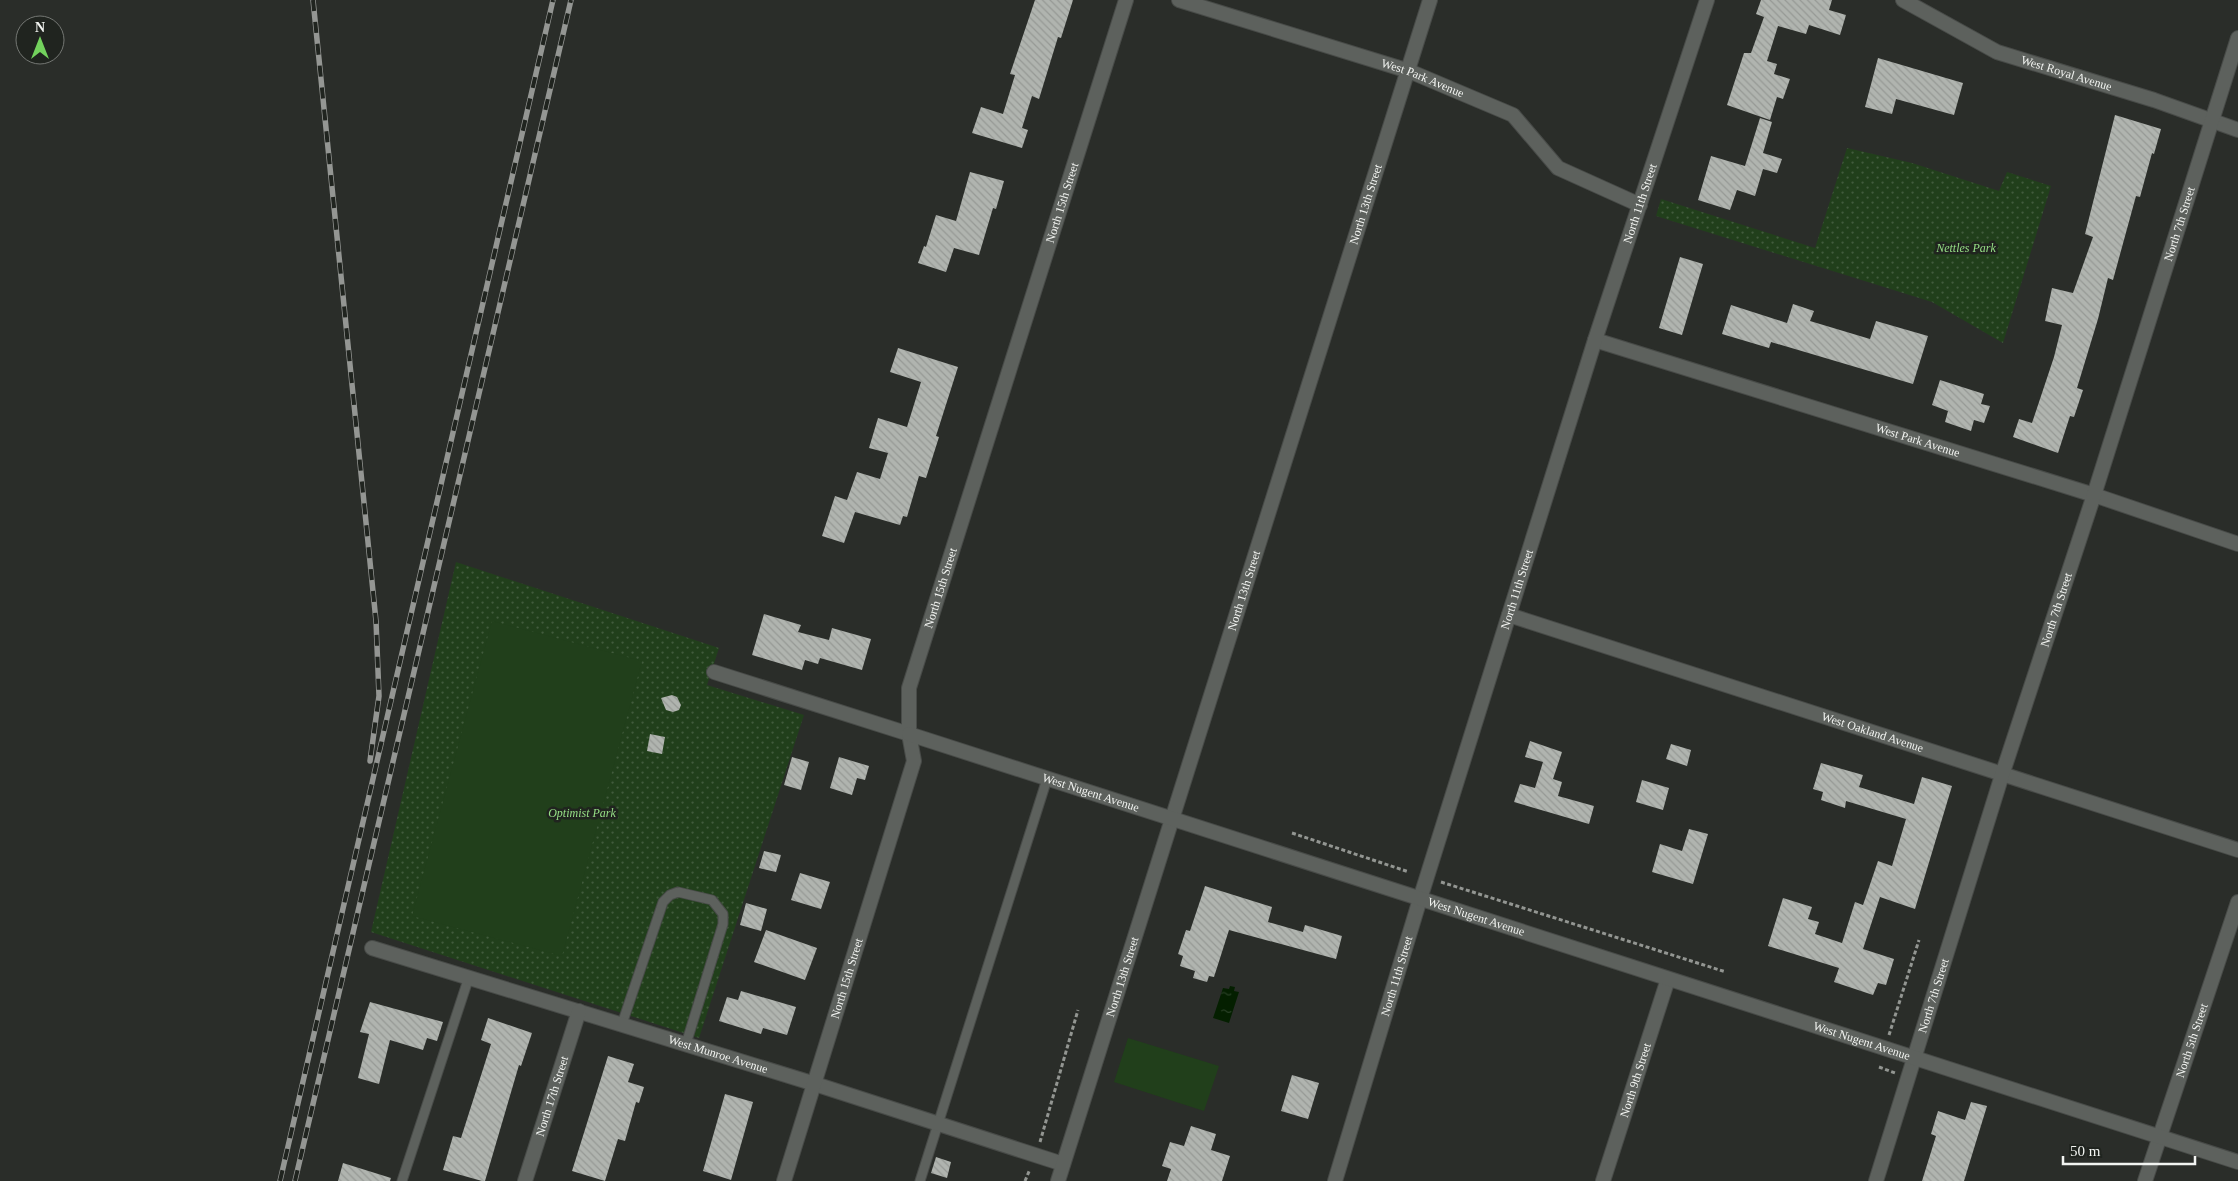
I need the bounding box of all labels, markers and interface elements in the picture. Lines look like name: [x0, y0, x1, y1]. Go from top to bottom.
north arrow: [15, 15, 65, 65]
text: N: [35, 20, 45, 35]
street label: West Royal Avenue: [2019, 53, 2113, 94]
street label: West Park Avenue: [1380, 56, 1466, 100]
street label: North 15th Street: [1043, 160, 1081, 245]
street label: North 11th Street: [1620, 161, 1660, 245]
street label: North 13th Street: [1346, 162, 1385, 246]
street label: North 7th Street: [2161, 184, 2198, 263]
park label: Nettles Park: [1935, 241, 1997, 255]
street label: West Park Avenue: [1874, 421, 1962, 460]
street label: North 15th Street: [921, 545, 960, 630]
street label: North 11th Street: [1498, 547, 1536, 631]
street label: North 13th Street: [1225, 548, 1263, 632]
street label: North 7th Street: [2038, 570, 2075, 649]
street label: West Oakland Avenue: [1820, 709, 1925, 755]
street label: West Nugent Avenue: [1041, 770, 1141, 815]
park label: Optimist Park: [548, 806, 617, 820]
street label: West Nugent Avenue: [1426, 895, 1526, 939]
street label: North 13th Street: [1103, 934, 1142, 1019]
street label: North 11th Street: [1378, 934, 1416, 1018]
street label: North 15th Street: [828, 936, 866, 1020]
street label: North 7th Street: [1915, 956, 1952, 1035]
street label: North 5th Street: [2173, 1001, 2211, 1080]
street label: West Nugent Avenue: [1812, 1019, 1912, 1063]
street label: West Munroe Avenue: [667, 1032, 770, 1076]
street label: North 9th Street: [1617, 1040, 1654, 1119]
street label: North 17th Street: [533, 1054, 571, 1138]
scale bar: [2063, 1134, 2196, 1166]
text: 50 m: [2070, 1143, 2101, 1159]

